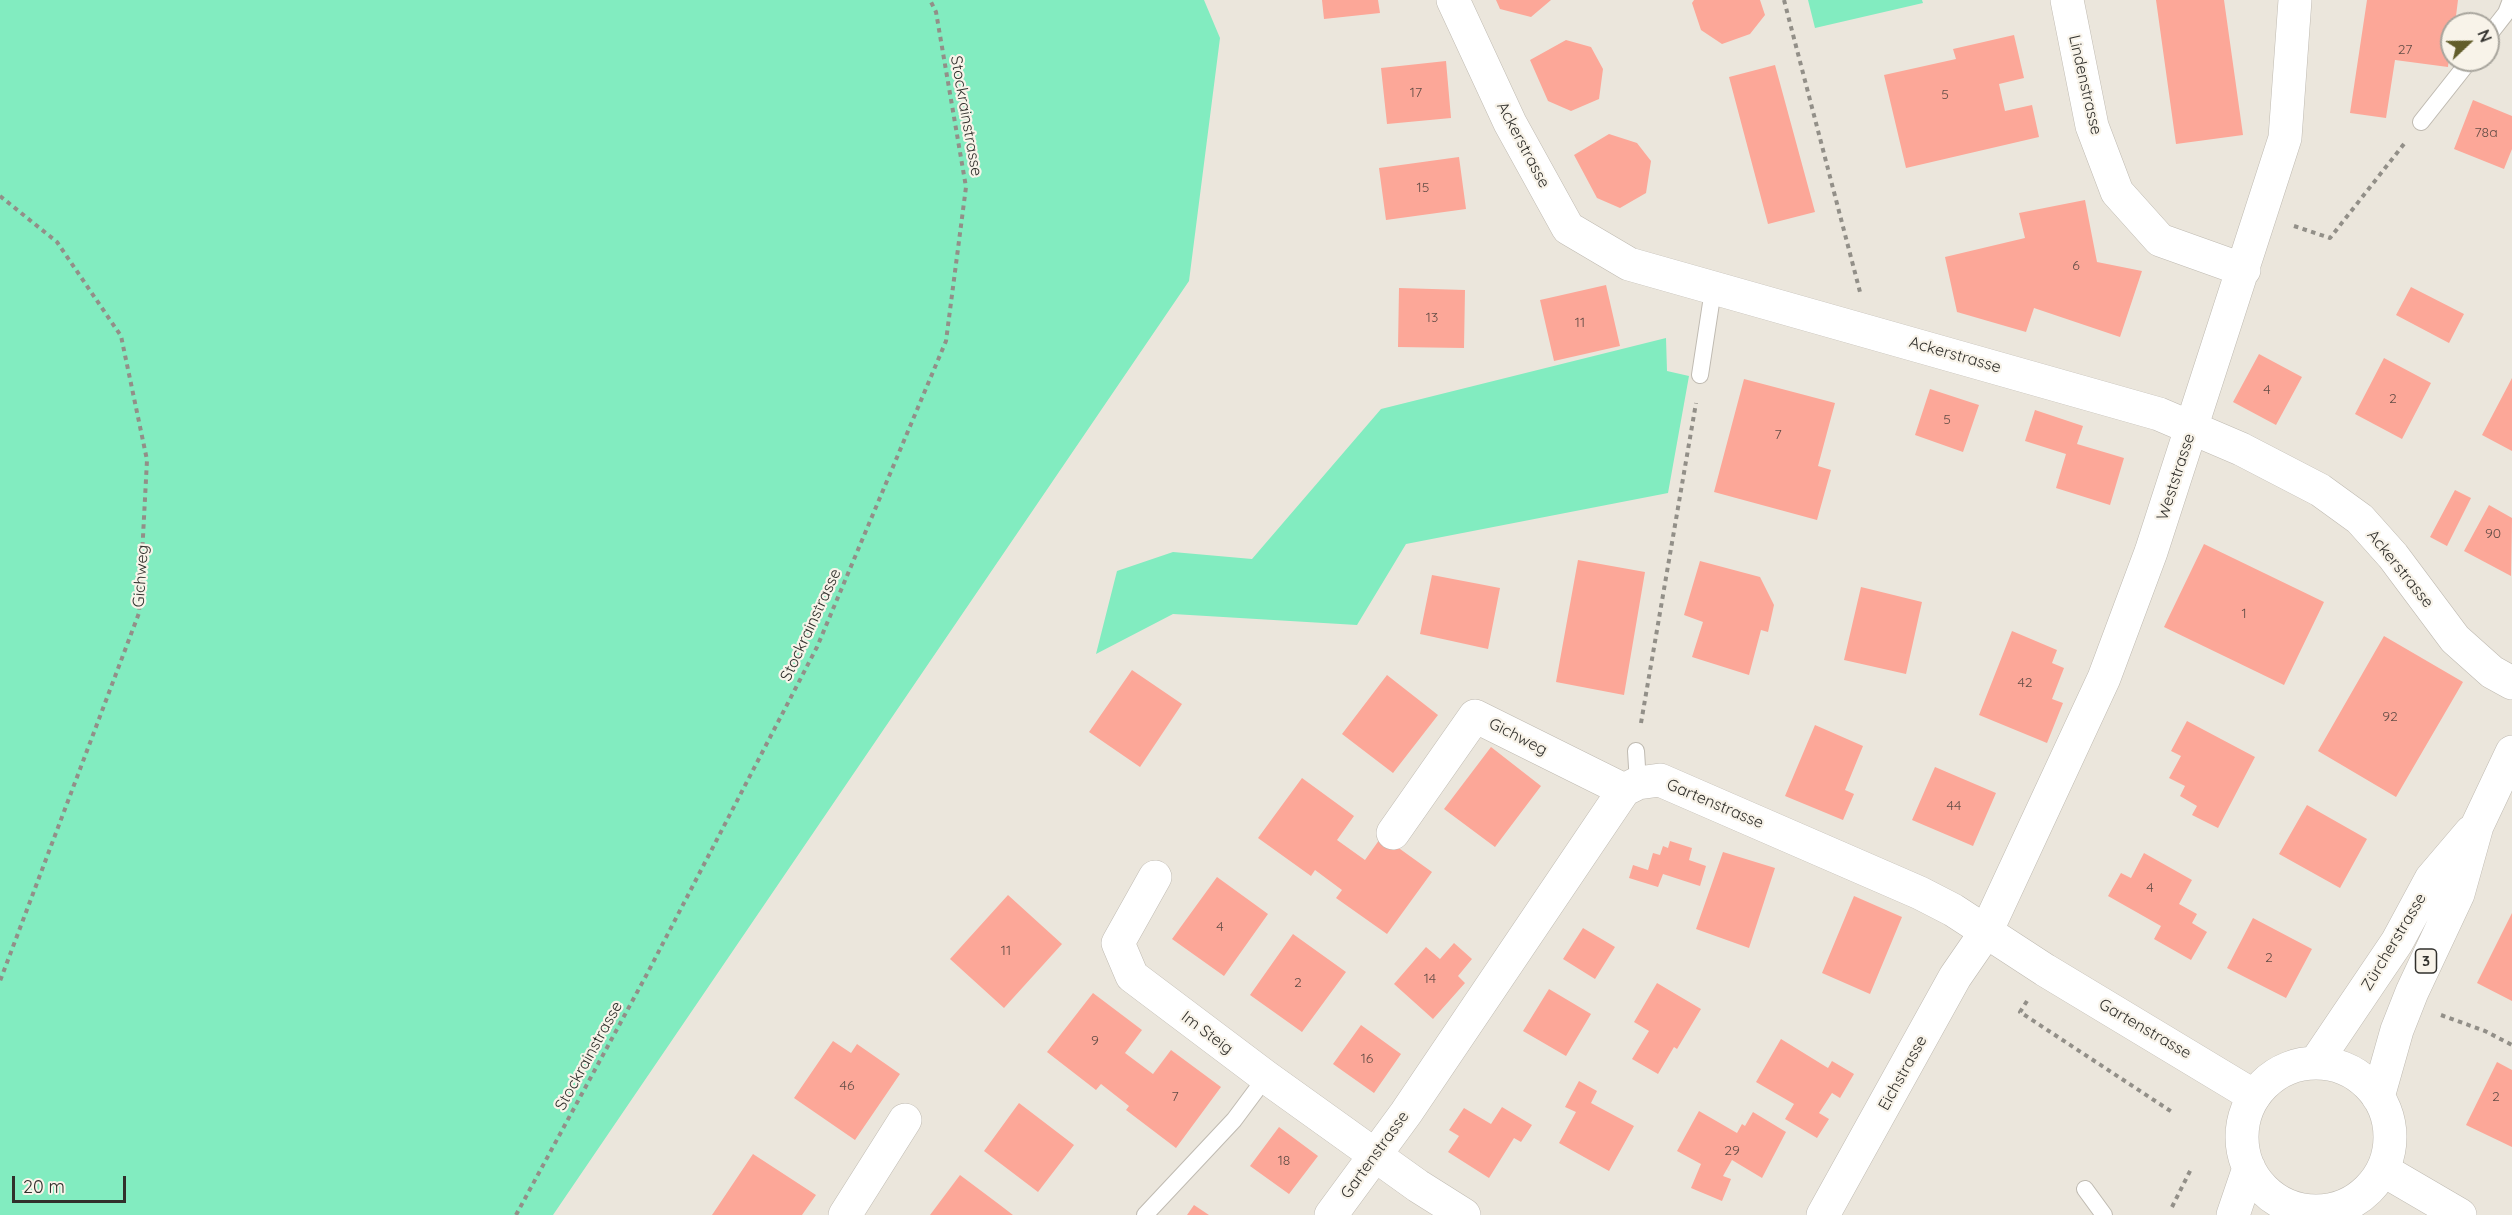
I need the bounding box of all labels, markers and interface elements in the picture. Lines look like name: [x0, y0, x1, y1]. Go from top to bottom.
north arrow: [2440, 12, 2500, 72]
text: N: [2473, 27, 2496, 45]
street label: Lindenstrasse: [2064, 33, 2106, 137]
house number: 27: [2398, 42, 2412, 58]
street label: Stockrainstrasse: [946, 54, 986, 178]
house number: 17: [1410, 85, 1422, 101]
house number: 5: [1941, 87, 1949, 103]
street label: Ackerstrasse: [1492, 99, 1554, 191]
house number: 78a: [2474, 125, 2498, 141]
house number: 15: [1417, 180, 1429, 196]
house number: 6: [2072, 258, 2080, 274]
house number: 13: [1426, 310, 1438, 326]
house number: 11: [1575, 315, 1585, 331]
street label: Ackerstrasse: [1907, 333, 2003, 377]
house number: 4: [2263, 382, 2271, 398]
house number: 2: [2389, 391, 2397, 407]
house number: 5: [1943, 412, 1951, 428]
house number: 7: [1774, 427, 1782, 443]
street label: Weststrasse: [2153, 431, 2199, 523]
street label: Ackerstrasse: [2363, 526, 2437, 612]
house number: 90: [2485, 526, 2501, 542]
street label: Gichweg: [129, 544, 153, 608]
street label: Stockrainstrasse: [777, 566, 845, 684]
house number: 1: [2241, 606, 2247, 622]
house number: 42: [2017, 675, 2033, 691]
house number: 92: [2382, 709, 2398, 725]
street label: Gichweg: [1486, 714, 1550, 760]
street label: Gartenstrasse: [1664, 775, 1766, 833]
house number: 44: [1947, 798, 1961, 814]
house number: 4: [2146, 880, 2154, 896]
street label: Zürcherstrasse: [2357, 890, 2431, 994]
house number: 4: [1216, 919, 1224, 935]
house number: 11: [1001, 943, 1011, 959]
road number: 3: [2416, 949, 2436, 973]
house number: 2: [2265, 950, 2273, 966]
house number: 14: [1424, 971, 1436, 987]
house number: 2: [1294, 975, 1302, 991]
street label: Gartenstrasse: [2095, 995, 2195, 1063]
street label: Stockrainstrasse: [551, 998, 627, 1114]
street label: Im Steig: [1177, 1007, 1237, 1059]
street label: Eichstrasse: [1875, 1032, 1931, 1114]
house number: 9: [1091, 1033, 1099, 1049]
house number: 16: [1361, 1051, 1373, 1067]
house number: 46: [840, 1078, 854, 1094]
house number: 7: [1171, 1089, 1179, 1105]
house number: 2: [2492, 1089, 2500, 1105]
street label: Gartenstrasse: [1337, 1108, 1413, 1202]
house number: 29: [1724, 1143, 1740, 1159]
house number: 18: [1278, 1153, 1290, 1169]
scale bar: [15, 1164, 129, 1202]
text: 20 m: [23, 1175, 65, 1198]

